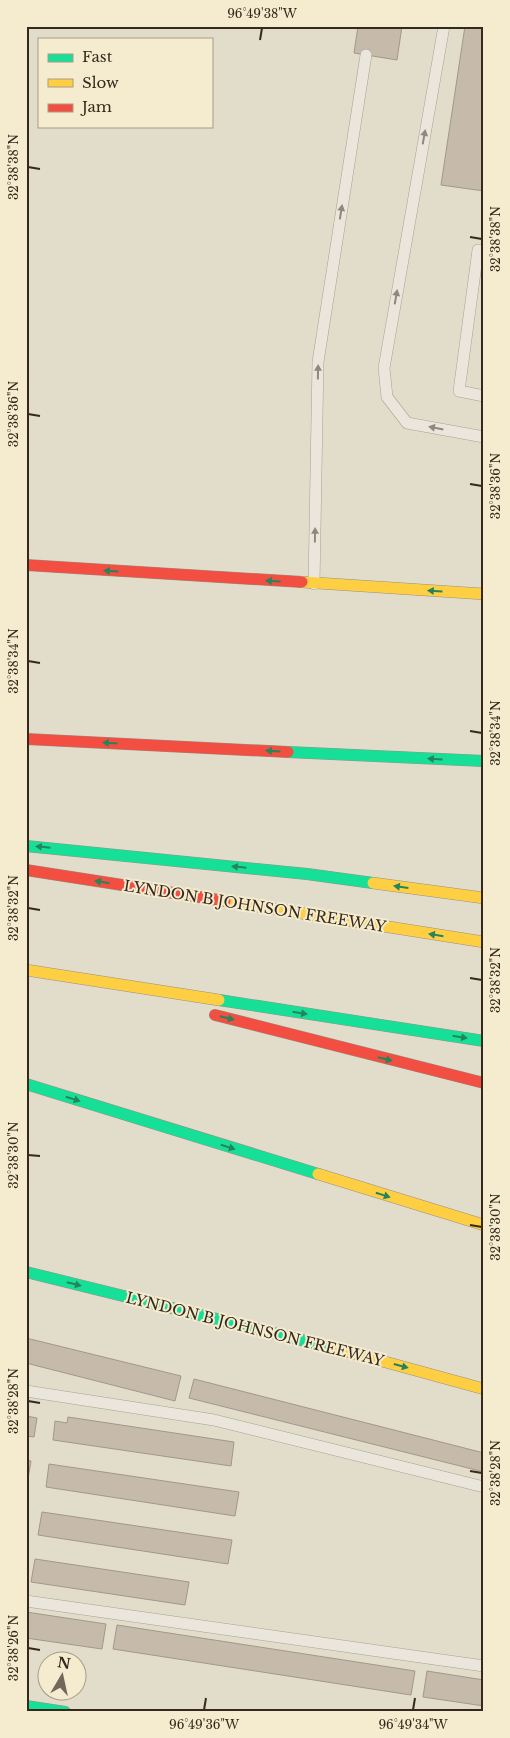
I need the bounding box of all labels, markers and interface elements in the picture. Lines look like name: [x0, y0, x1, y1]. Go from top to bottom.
text: 96°49'38"W: [227, 6, 298, 21]
legend: [38, 38, 212, 128]
text: Fast: [82, 47, 113, 66]
text: Slow: [82, 73, 119, 92]
text: Jam: [80, 97, 112, 116]
one-way arrow: [421, 129, 429, 145]
text: 32°38'38"N: [6, 134, 21, 200]
one-way arrow: [338, 203, 346, 219]
text: 32°38'38"N: [488, 206, 503, 272]
one-way arrow: [393, 289, 401, 305]
one-way arrow: [314, 364, 322, 380]
text: 32°38'36"N: [6, 381, 21, 447]
one-way arrow: [427, 424, 443, 432]
text: 32°38'36"N: [488, 453, 503, 519]
one-way arrow: [311, 527, 319, 543]
one-way arrow: [102, 566, 118, 574]
one-way arrow: [265, 577, 281, 585]
one-way arrow: [427, 586, 443, 594]
text: 32°38'34"N: [6, 628, 21, 694]
text: 32°38'34"N: [488, 700, 503, 766]
one-way arrow: [102, 739, 118, 747]
one-way arrow: [264, 747, 280, 755]
one-way arrow: [427, 754, 443, 762]
one-way arrow: [35, 843, 51, 851]
one-way arrow: [231, 863, 247, 871]
text: 32°38'32"N: [6, 875, 21, 941]
street label: LYNDON B JOHNSON FREEWAY: [122, 876, 389, 936]
one-way arrow: [94, 878, 110, 886]
one-way arrow: [392, 883, 408, 891]
one-way arrow: [427, 930, 443, 938]
text: 32°38'32"N: [488, 947, 503, 1013]
one-way arrow: [292, 1009, 308, 1017]
one-way arrow: [220, 1014, 235, 1022]
one-way arrow: [453, 1034, 469, 1042]
one-way arrow: [377, 1055, 392, 1063]
one-way arrow: [65, 1095, 80, 1103]
text: 32°38'30"N: [6, 1121, 21, 1189]
one-way arrow: [221, 1143, 236, 1151]
one-way arrow: [376, 1191, 391, 1199]
text: 32°38'30"N: [488, 1193, 503, 1261]
one-way arrow: [66, 1280, 81, 1288]
street label: LYNDON B JOHNSON FREEWAY: [124, 1288, 387, 1371]
one-way arrow: [393, 1363, 408, 1371]
text: 32°38'28"N: [6, 1368, 21, 1434]
text: 32°38'28"N: [488, 1440, 503, 1506]
text: 32°38'26"N: [6, 1615, 21, 1681]
north arrow: [38, 1650, 88, 1700]
text: N: [56, 1653, 72, 1673]
text: 96°49'36"W: [169, 1717, 240, 1732]
text: 96°49'34"W: [378, 1717, 448, 1732]

